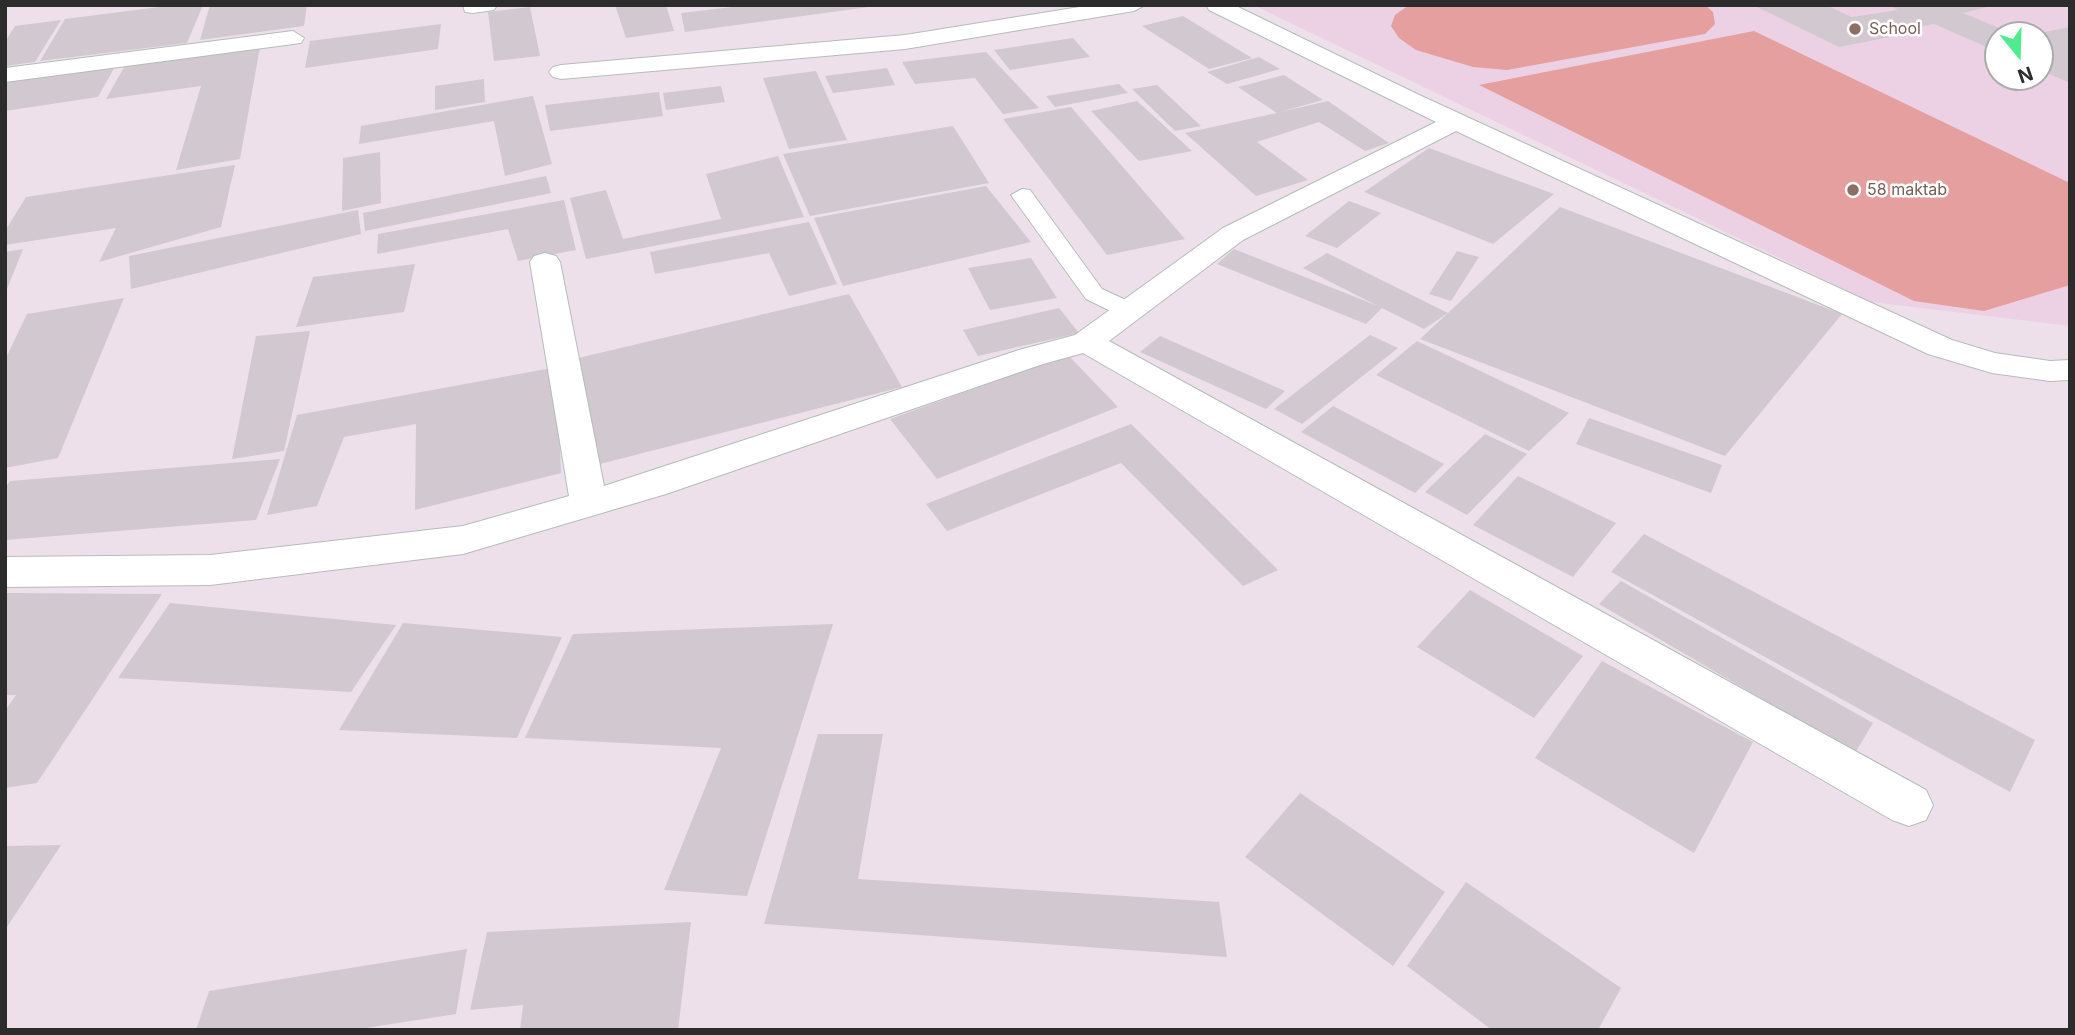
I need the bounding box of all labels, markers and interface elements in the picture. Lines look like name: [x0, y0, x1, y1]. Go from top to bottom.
place label: School: [1869, 19, 1921, 39]
marker: School: [1847, 21, 1863, 37]
north arrow: [1984, 21, 2054, 91]
text: N: [2015, 61, 2036, 88]
place label: 58 maktab: [1867, 180, 1947, 200]
marker: 58 maktab: [1845, 182, 1861, 198]

